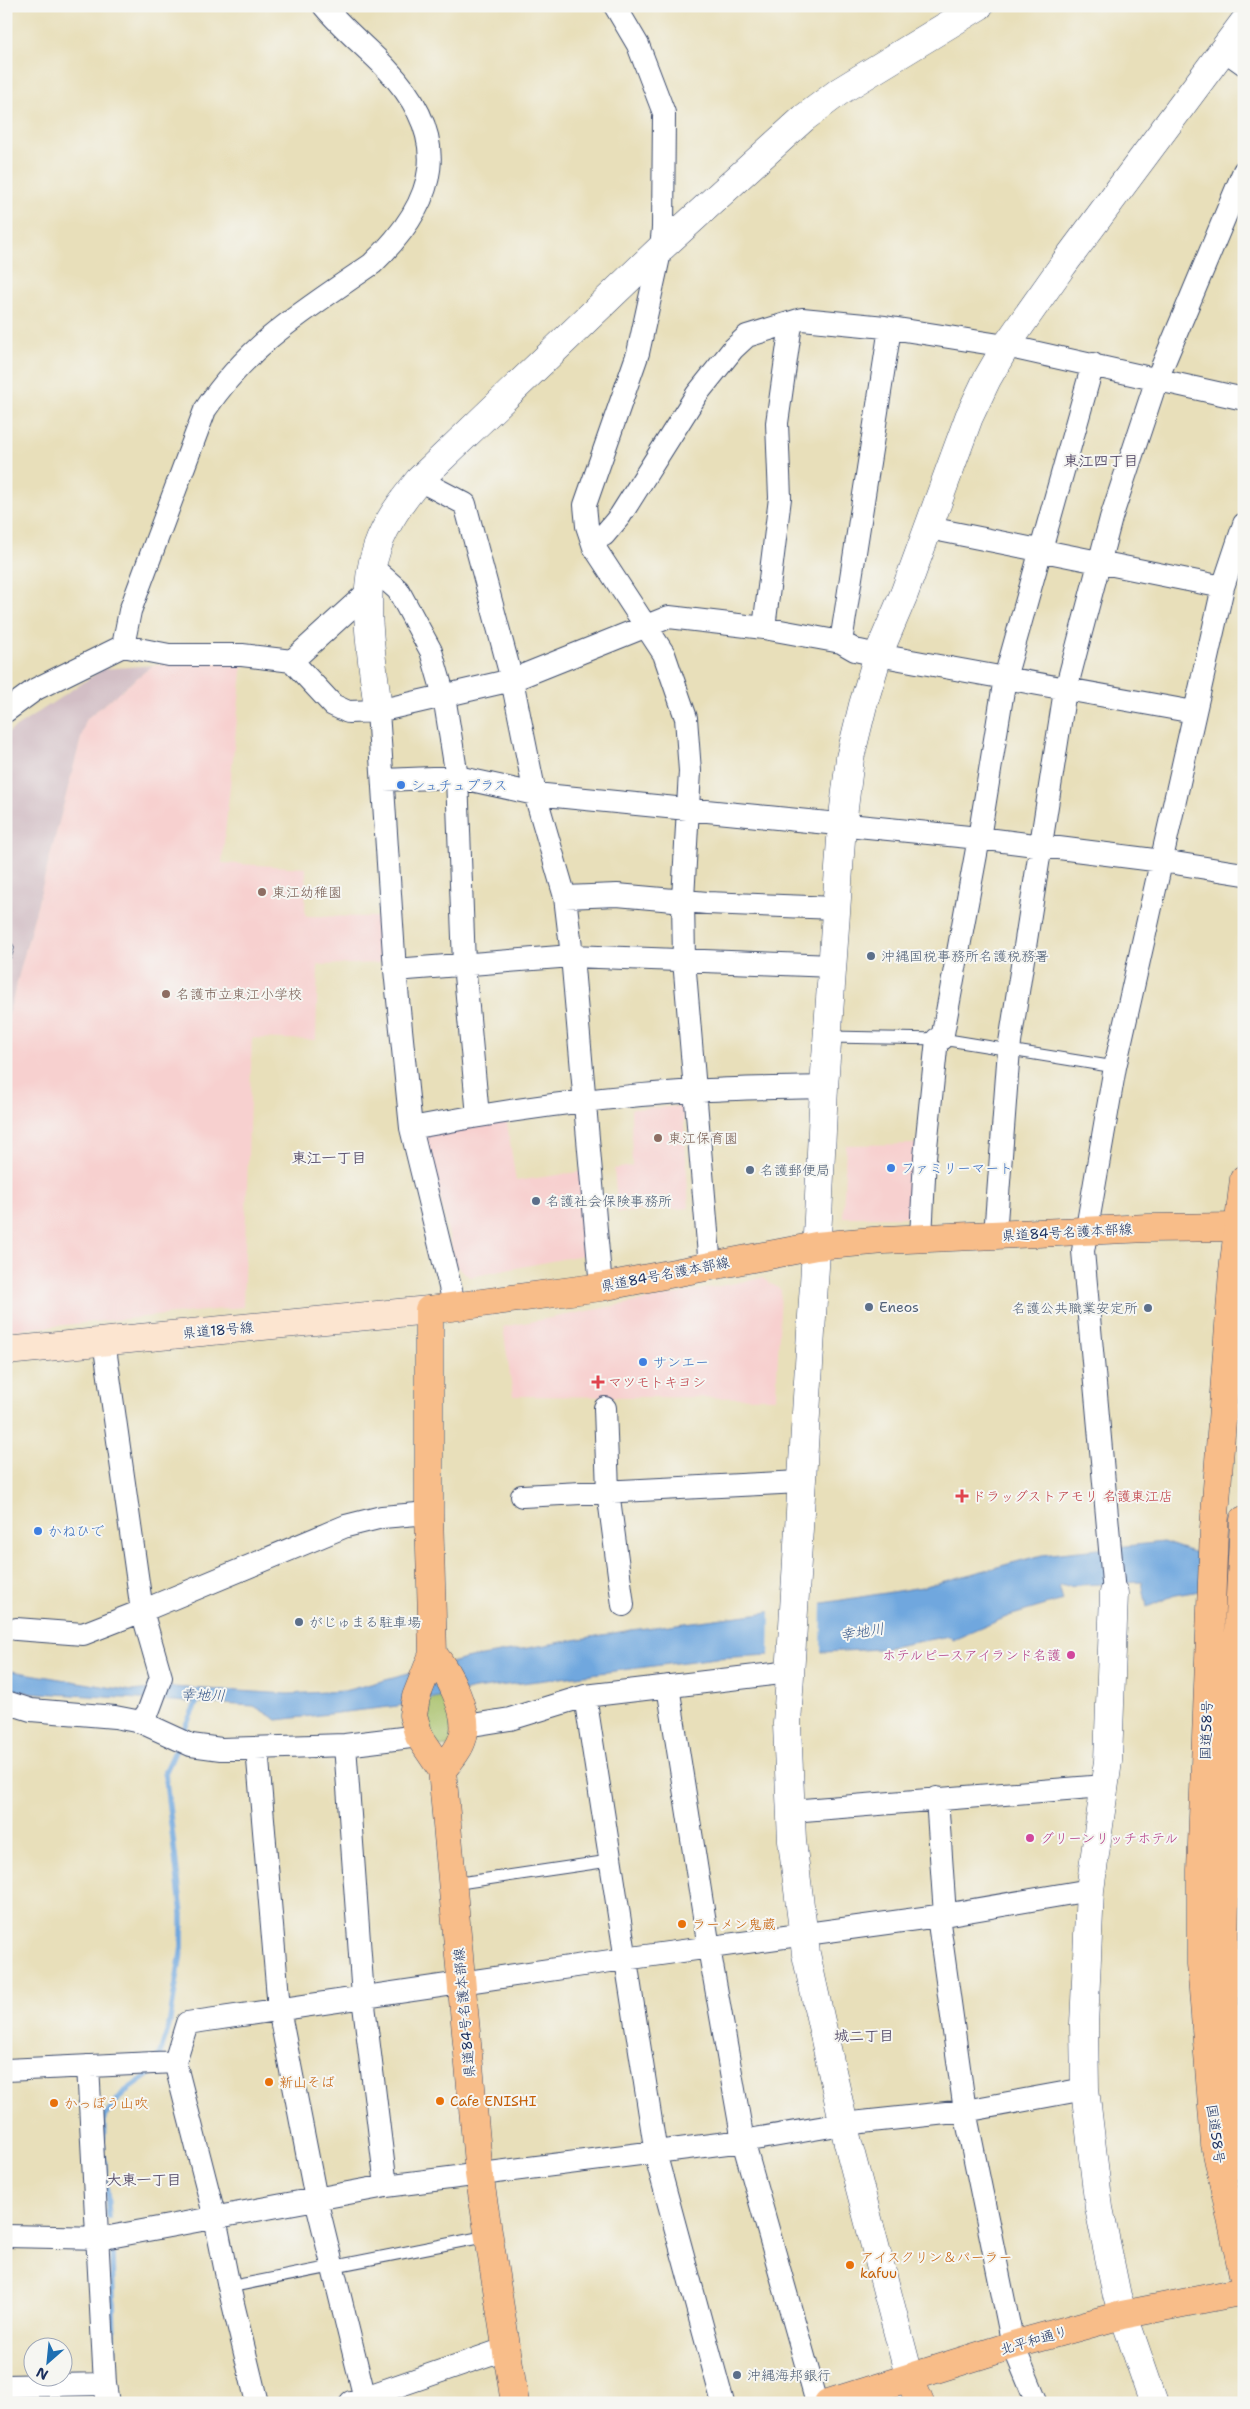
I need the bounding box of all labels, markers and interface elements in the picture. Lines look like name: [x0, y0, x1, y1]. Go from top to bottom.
district label: 東江四丁目: [1063, 451, 1139, 471]
place label: シュチュプラス: [411, 776, 508, 794]
marker: シュチュプラス: [395, 779, 407, 791]
place label: 東江幼稚園: [272, 883, 342, 901]
marker: 東江幼稚園: [256, 886, 268, 898]
place label: 沖縄国税事務所名護税務署: [881, 947, 1049, 965]
marker: 沖縄国税事務所名護税務署: [865, 950, 877, 962]
place label: 名護市立東江小学校: [176, 985, 302, 1003]
marker: 名護市立東江小学校: [160, 988, 172, 1000]
place label: 東江保育園: [668, 1129, 738, 1147]
marker: 東江保育園: [652, 1132, 664, 1144]
district label: 東江一丁目: [291, 1148, 367, 1168]
place label: ファミリーマート: [901, 1159, 1013, 1177]
place label: 名護郵便局: [760, 1161, 830, 1179]
marker: ファミリーマート: [885, 1162, 897, 1174]
marker: 名護郵便局: [744, 1164, 756, 1176]
place label: 名護社会保険事務所: [546, 1192, 672, 1210]
marker: 名護社会保険事務所: [530, 1195, 542, 1207]
street label: 県道84号名護本部線: [1001, 1220, 1133, 1244]
street label: 県道84号名護本部線: [599, 1253, 731, 1295]
place label: Eneos: [879, 1298, 919, 1316]
place label: 名護公共職業安定所: [1012, 1299, 1138, 1317]
marker: Eneos: [863, 1301, 875, 1313]
marker: 名護公共職業安定所: [1142, 1302, 1154, 1314]
street label: 県道18号線: [182, 1318, 254, 1342]
place label: サンエー: [653, 1353, 709, 1371]
marker: サンエー: [637, 1356, 649, 1368]
place label: マツモトキヨシ: [608, 1373, 706, 1391]
marker: マツモトキヨシ: [592, 1376, 604, 1388]
place label: ドラッグストアモリ 名護東江店: [972, 1487, 1173, 1505]
marker: ドラッグストアモリ 名護東江店: [956, 1490, 968, 1502]
place label: かねひで: [48, 1522, 104, 1540]
marker: かねひで: [32, 1525, 44, 1537]
place label: がじゅまる駐車場: [309, 1613, 421, 1631]
marker: がじゅまる駐車場: [293, 1616, 305, 1628]
water label: 幸地川: [838, 1619, 886, 1645]
place label: ホテルピースアイランド名護: [882, 1646, 1061, 1664]
marker: ホテルピースアイランド名護: [1065, 1649, 1077, 1661]
water label: 幸地川: [180, 1684, 226, 1706]
street label: 国道58号: [1196, 1700, 1216, 1760]
place label: グリーンリッチホテル: [1040, 1829, 1179, 1847]
marker: グリーンリッチホテル: [1024, 1832, 1036, 1844]
place label: ラーメン鬼蔵: [692, 1915, 776, 1933]
marker: ラーメン鬼蔵: [676, 1918, 688, 1930]
street label: 県道84号名護本部線: [449, 1947, 479, 2079]
district label: 城二丁目: [834, 2026, 894, 2046]
place label: 新山そば: [279, 2073, 335, 2091]
marker: 新山そば: [263, 2076, 275, 2088]
place label: Cafe ENISHI: [450, 2092, 537, 2110]
place label: かっぽう山吹: [64, 2094, 148, 2112]
marker: Cafe ENISHI: [434, 2095, 446, 2107]
marker: かっぽう山吹: [48, 2097, 60, 2109]
street label: 国道58号: [1203, 2103, 1229, 2165]
district label: 大東一丁目: [106, 2170, 182, 2190]
place label: アイスクリン＆パーラー kafuu: [860, 2248, 1013, 2282]
marker: アイスクリン＆パーラー kafuu: [844, 2259, 856, 2271]
street label: 北平和通り: [998, 2322, 1070, 2358]
north arrow: [22, 2336, 72, 2386]
text: N: [33, 2363, 51, 2384]
place label: 沖縄海邦銀行: [747, 2366, 831, 2384]
marker: 沖縄海邦銀行: [731, 2369, 743, 2381]

